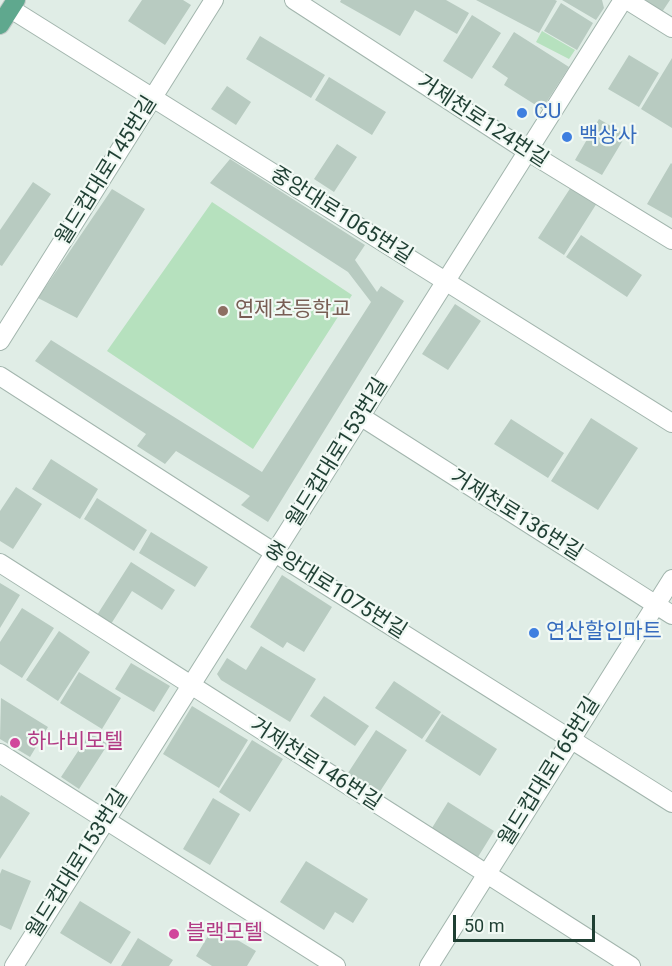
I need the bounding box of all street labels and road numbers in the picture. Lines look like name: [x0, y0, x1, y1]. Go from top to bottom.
street label: 거제천로124번길: [412, 70, 552, 174]
street label: 월드컵대로145번길: [51, 92, 163, 250]
street label: 중앙대로1065번길: [265, 162, 417, 270]
street label: 월드컵대로153번길: [282, 374, 394, 532]
street label: 거제천로136번길: [445, 465, 587, 567]
street label: 중앙대로1075번길: [259, 537, 411, 645]
street label: 월드컵대로165번길: [494, 693, 606, 851]
street label: 거제천로146번길: [245, 713, 385, 817]
street label: 월드컵대로153번길: [22, 785, 134, 943]

